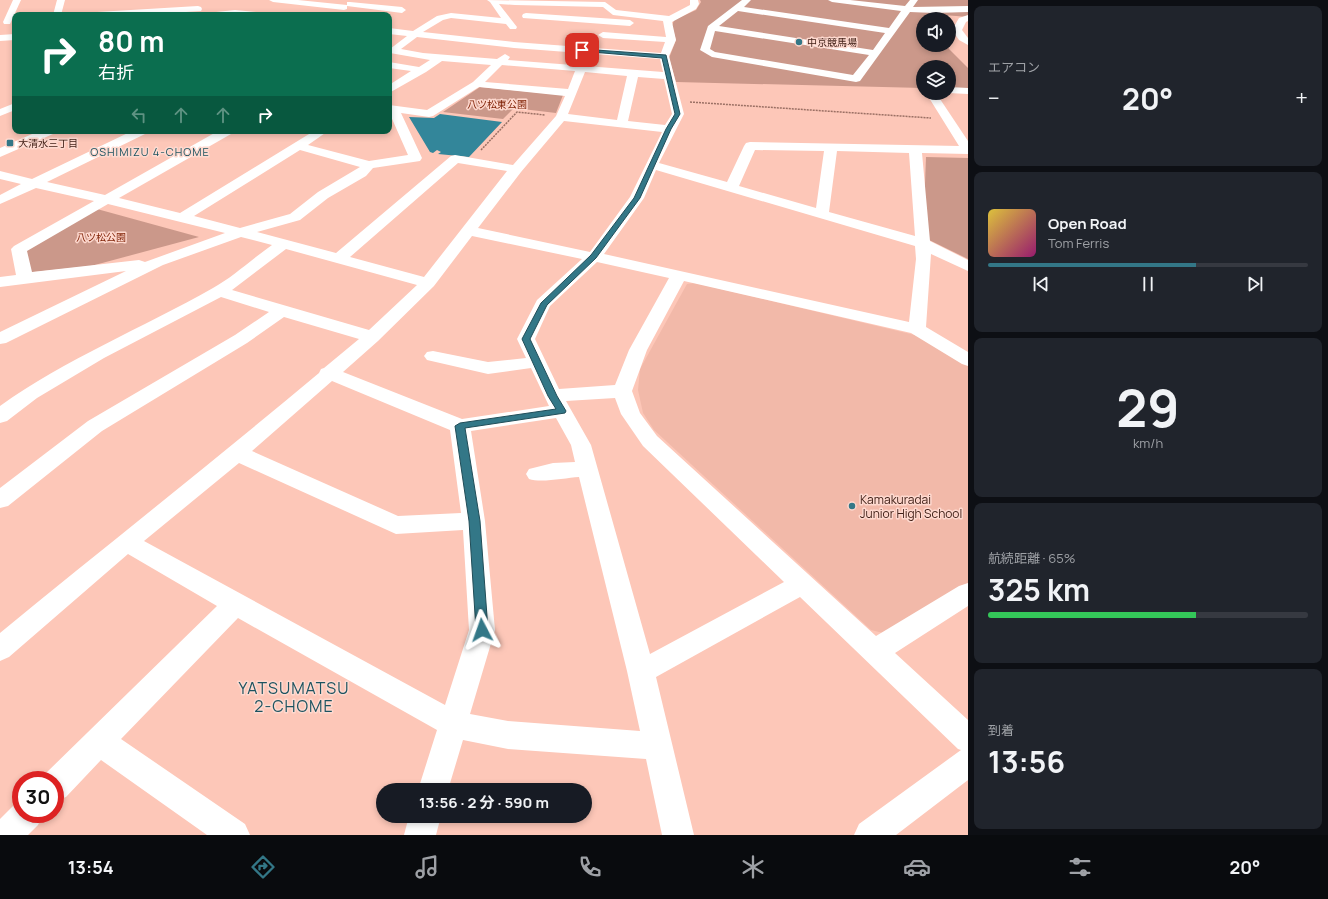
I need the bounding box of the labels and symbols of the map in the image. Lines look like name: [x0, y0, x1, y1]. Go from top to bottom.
pin: [565, 33, 599, 67]
place label: 中京競馬場: [807, 35, 857, 49]
marker: 中京競馬場: [794, 37, 804, 47]
park label: 八ツ松東公園: [467, 97, 527, 111]
place label: 大清水三丁目: [18, 136, 78, 150]
marker: 大清水三丁目: [5, 138, 15, 148]
district label: OSHIMIZU 4-CHOME: [90, 144, 210, 159]
park label: 八ツ松公園: [76, 230, 126, 244]
place label: Kamakuradai Junior High School: [860, 491, 962, 522]
marker: Kamakuradai Junior High School: [847, 501, 857, 511]
position arrow: [461, 609, 503, 651]
district label: YATSUMATSU 2-CHOME: [239, 677, 349, 717]
speed limit sign: 30: [12, 771, 64, 823]

